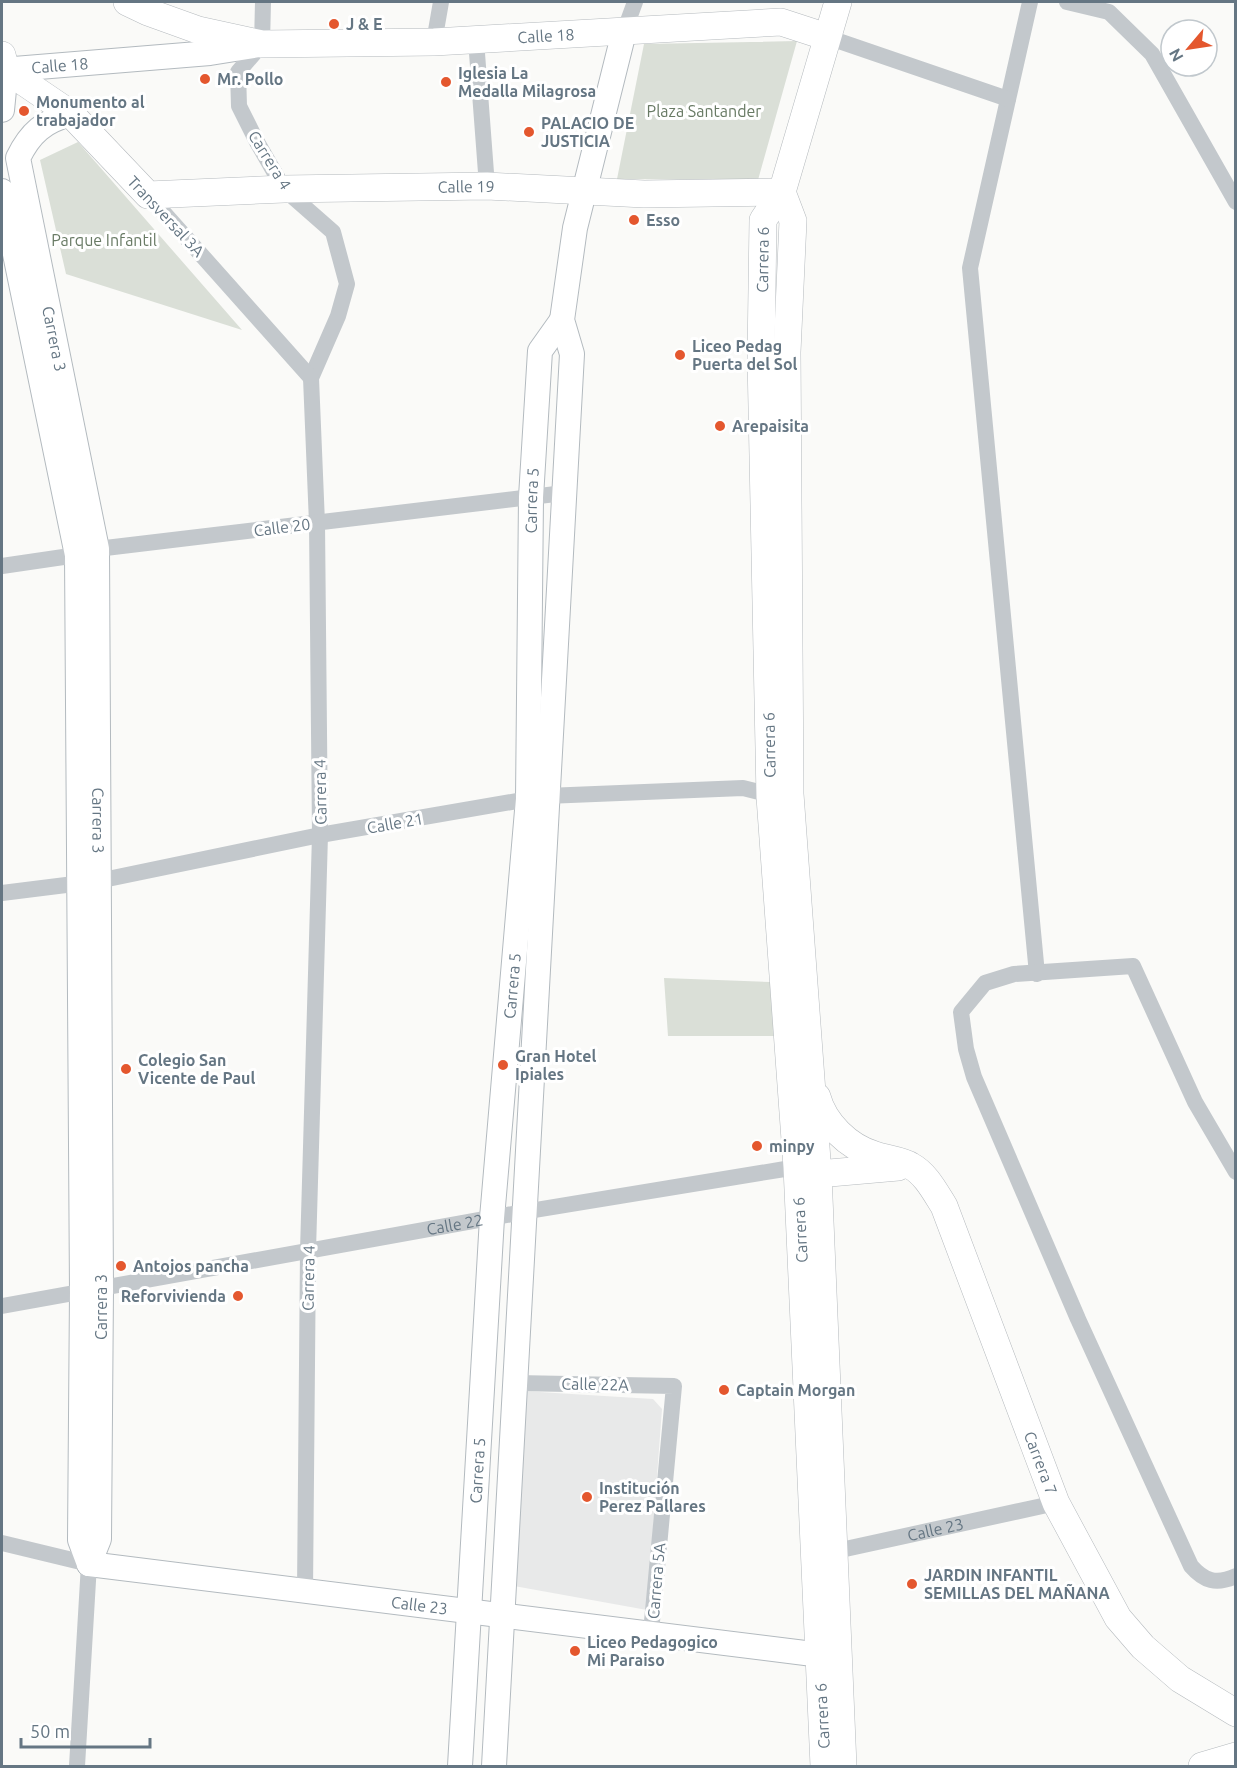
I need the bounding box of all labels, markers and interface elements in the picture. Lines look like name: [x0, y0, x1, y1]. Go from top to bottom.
place label: J & E: [346, 15, 383, 33]
marker: J & E: [327, 17, 341, 31]
north arrow: [1159, 18, 1219, 78]
street label: Calle 18: [517, 25, 575, 46]
text: N: [1165, 46, 1187, 65]
street label: Calle 18: [31, 54, 89, 77]
place label: Iglesia La Medalla Milagrosa: [458, 64, 596, 100]
place label: Mr. Pollo: [217, 70, 284, 88]
marker: Mr. Pollo: [198, 72, 212, 86]
marker: Iglesia La Medalla Milagrosa: [439, 75, 453, 89]
place label: Monumento al trabajador: [36, 93, 145, 129]
park label: Plaza Santander: [647, 102, 761, 120]
marker: Monumento al trabajador: [17, 104, 31, 118]
place label: PALACIO DE JUSTICIA: [541, 114, 634, 150]
marker: PALACIO DE JUSTICIA: [522, 125, 536, 139]
street label: Carrera 4: [245, 127, 295, 193]
street label: Transversal 3A: [124, 172, 208, 261]
street label: Calle 19: [437, 177, 495, 196]
place label: Esso: [646, 211, 680, 229]
marker: Esso: [627, 213, 641, 227]
street label: Carrera 6: [753, 227, 772, 293]
park label: Parque Infantil: [51, 231, 157, 249]
street label: Carrera 3: [39, 305, 70, 373]
place label: Liceo Pedag Puerta del Sol: [692, 337, 798, 373]
marker: Liceo Pedag Puerta del Sol: [673, 348, 687, 362]
place label: Arepaisita: [732, 417, 809, 435]
marker: Arepaisita: [713, 419, 727, 433]
street label: Carrera 5: [522, 467, 542, 534]
street label: Calle 20: [253, 515, 311, 539]
street label: Carrera 6: [759, 712, 779, 778]
street label: Carrera 4: [310, 759, 330, 825]
street label: Carrera 3: [89, 787, 108, 854]
street label: Calle 21: [365, 809, 425, 837]
street label: Carrera 5: [500, 952, 524, 1019]
place label: Gran Hotel Ipiales: [515, 1047, 596, 1083]
place label: Colegio San Vicente de Paul: [138, 1051, 255, 1087]
marker: Gran Hotel Ipiales: [496, 1058, 510, 1072]
marker: Colegio San Vicente de Paul: [119, 1062, 133, 1076]
place label: minpy: [769, 1137, 815, 1155]
marker: minpy: [750, 1139, 764, 1153]
street label: Carrera 6: [789, 1197, 811, 1263]
street label: Calle 22: [425, 1210, 484, 1238]
street label: Carrera 4: [298, 1245, 318, 1311]
place label: Antojos pancha: [133, 1257, 249, 1275]
marker: Antojos pancha: [114, 1259, 128, 1273]
street label: Carrera 3: [92, 1274, 110, 1340]
place label: Reforvivienda: [121, 1287, 226, 1305]
marker: Reforvivienda: [231, 1289, 245, 1303]
street label: Calle 22A: [561, 1374, 629, 1394]
place label: Captain Morgan: [736, 1381, 855, 1399]
marker: Captain Morgan: [717, 1383, 731, 1397]
street label: Carrera 7: [1021, 1429, 1061, 1497]
street label: Carrera 5: [466, 1437, 488, 1504]
place label: Institución Perez Pallares: [599, 1479, 706, 1515]
marker: Institución Perez Pallares: [580, 1490, 594, 1504]
street label: Calle 23: [906, 1514, 965, 1544]
street label: Carrera 5A: [644, 1542, 668, 1620]
place label: JARDIN INFANTIL SEMILLAS DEL MAÑANA: [924, 1566, 1111, 1602]
marker: JARDIN INFANTIL SEMILLAS DEL MAÑANA: [905, 1577, 919, 1591]
street label: Calle 23: [390, 1593, 449, 1618]
place label: Liceo Pedagogico Mi Paraiso: [587, 1633, 718, 1669]
marker: Liceo Pedagogico Mi Paraiso: [568, 1644, 582, 1658]
street label: Carrera 6: [811, 1683, 833, 1749]
scale bar: [21, 1711, 150, 1749]
text: 50 m: [30, 1721, 70, 1741]

